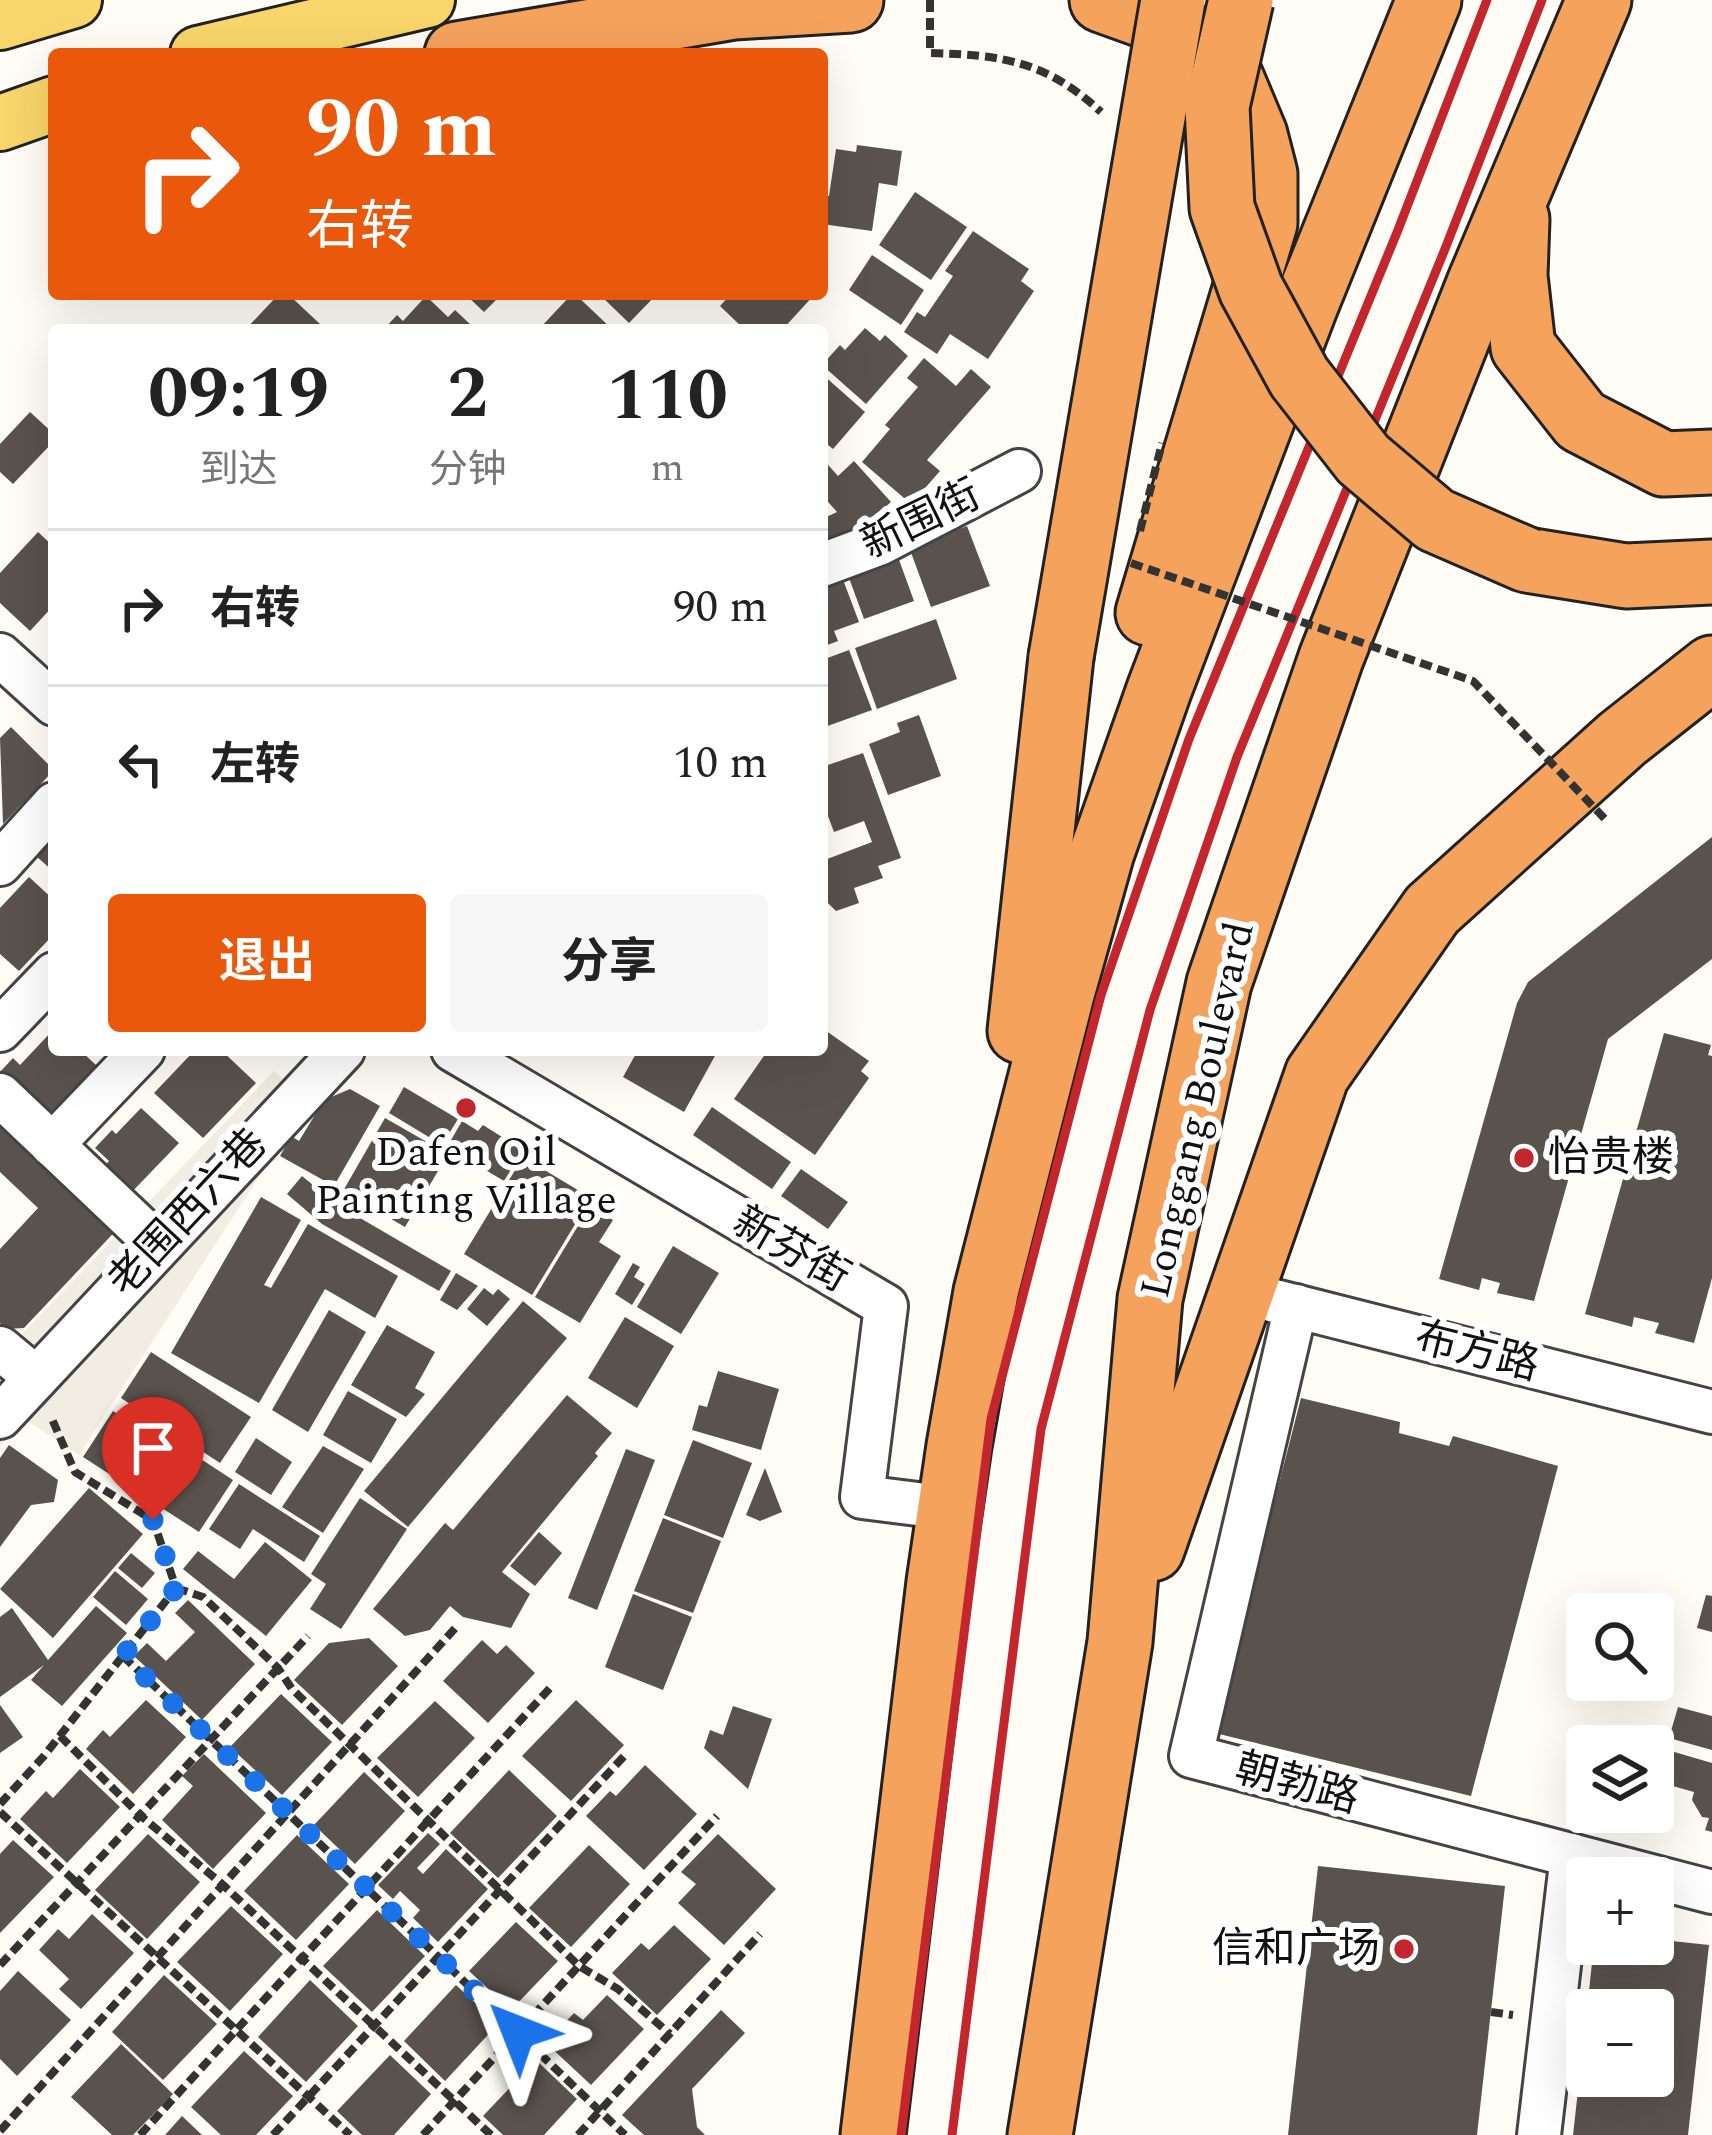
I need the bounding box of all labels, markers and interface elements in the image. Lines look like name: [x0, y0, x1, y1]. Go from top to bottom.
text: 90 m: [306, 66, 497, 194]
icon: right: [108, 96, 264, 252]
text: 右转: [306, 187, 414, 269]
text: 09:19: [148, 340, 329, 449]
text: 2: [448, 340, 488, 449]
text: 110: [607, 342, 728, 451]
text: m: [651, 439, 684, 498]
text: 到达: [199, 441, 277, 500]
text: 分钟: [429, 441, 507, 500]
street label: 新围街: [851, 464, 991, 576]
text: 90 m: [673, 573, 768, 642]
icon: right: [108, 575, 174, 641]
text: 右转: [210, 575, 300, 644]
text: 10 m: [673, 729, 768, 798]
icon: left: [108, 731, 174, 797]
text: 左转: [210, 731, 300, 800]
button: 退出: [108, 894, 426, 1032]
button: 分享: [450, 894, 768, 1032]
street label: Longgang Boulevard: [1124, 916, 1272, 1304]
marker: Dafen Oil Painting Village: [453, 1095, 479, 1121]
street label: 老围西六巷: [93, 1115, 283, 1311]
place label: Dafen Oil Painting Village: [315, 1121, 617, 1232]
place label: 怡贵楼: [1548, 1127, 1674, 1190]
marker: 怡贵楼: [1511, 1145, 1537, 1171]
street label: 新芬街: [721, 1191, 861, 1309]
street label: 布方路: [1408, 1306, 1546, 1398]
pin: [102, 1397, 204, 1520]
icon: arrive: [120, 1415, 186, 1481]
map controls: [1566, 1593, 1674, 2097]
button: search: [1566, 1593, 1674, 1701]
button: layers: [1566, 1725, 1674, 1833]
street label: 朝勃路: [1228, 1737, 1366, 1831]
button: +: [1566, 1857, 1674, 1965]
place label: 信和广场: [1212, 1918, 1380, 1981]
marker: 信和广场: [1391, 1936, 1417, 1962]
position arrow: [455, 1969, 581, 2095]
button: −: [1566, 1989, 1674, 2097]

